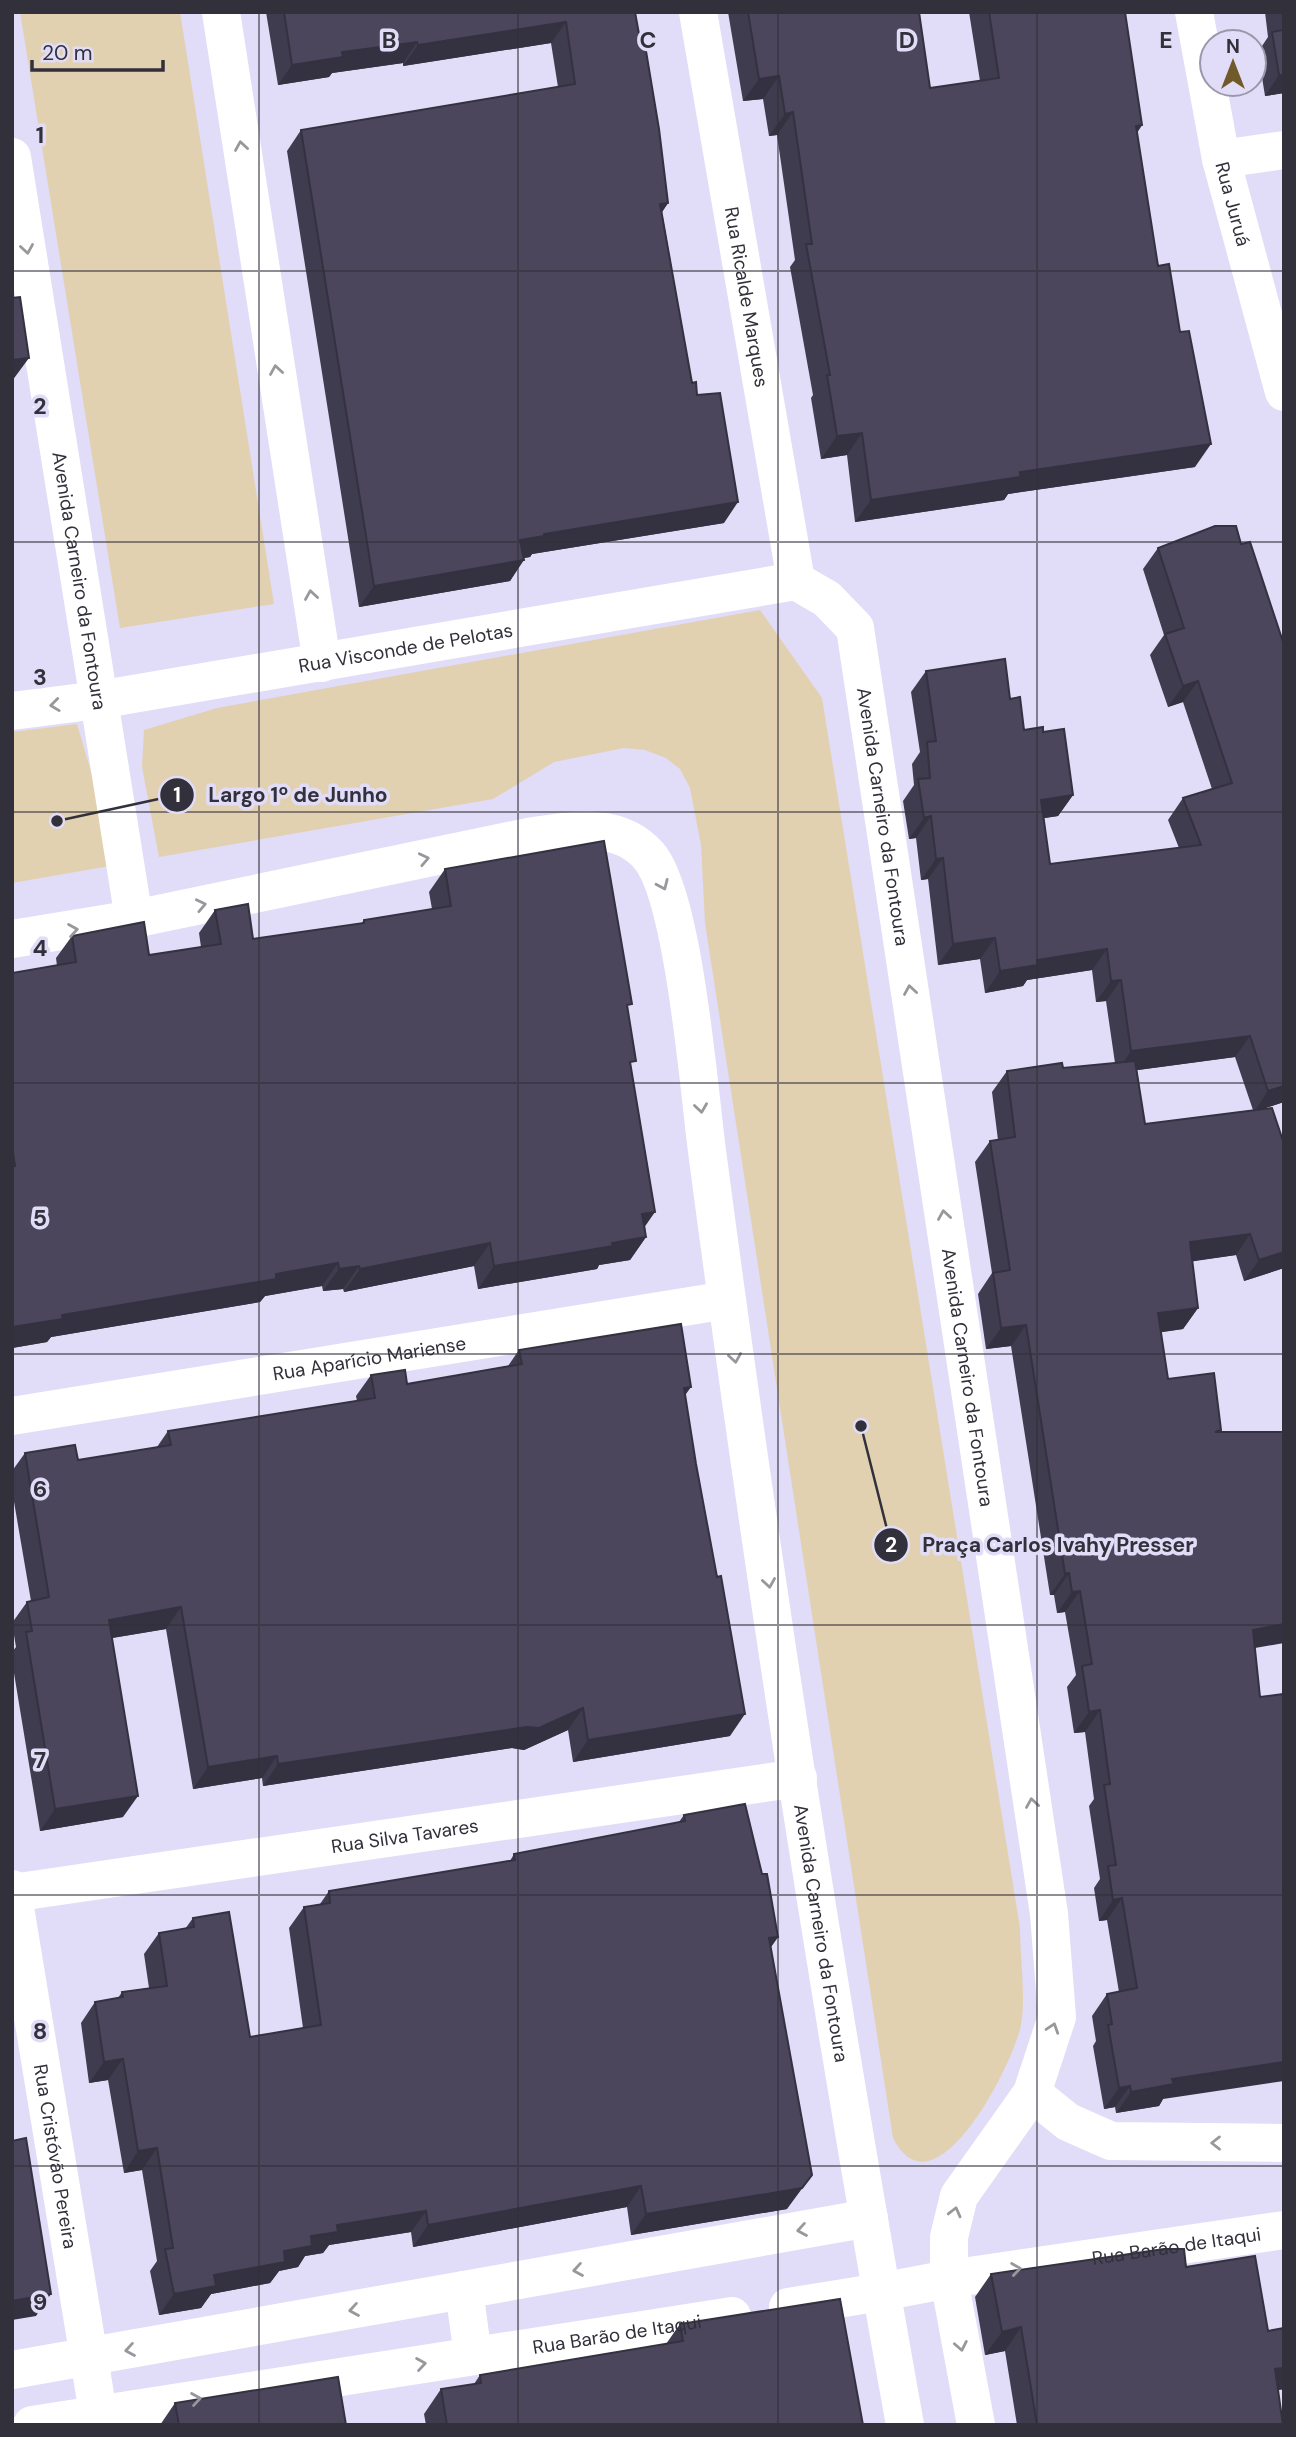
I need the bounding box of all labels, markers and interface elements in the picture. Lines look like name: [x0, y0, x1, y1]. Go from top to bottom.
text: B: [382, 25, 396, 55]
text: C: [640, 25, 656, 55]
text: D: [899, 25, 915, 55]
text: E: [1159, 25, 1173, 55]
scale bar: [32, 28, 163, 72]
north arrow: [1198, 28, 1268, 98]
text: N: [1226, 34, 1240, 59]
text: 20 m: [42, 39, 93, 67]
text: 1: [36, 120, 44, 150]
one-way arrow: [234, 140, 249, 151]
street label: Rua Juruá: [1209, 159, 1256, 249]
street label: Rua Ricalde Marques: [719, 205, 774, 389]
one-way arrow: [19, 243, 34, 255]
one-way arrow: [269, 364, 284, 376]
text: 2: [33, 391, 47, 421]
street label: Avenida Carneiro da Fontoura: [46, 450, 112, 712]
one-way arrow: [304, 589, 319, 601]
street label: Rua Visconde de Pelotas: [297, 618, 515, 679]
text: 3: [33, 662, 47, 692]
street label: Avenida Carneiro da Fontoura: [851, 686, 915, 948]
one-way arrow: [49, 698, 61, 713]
callout: Largo 1º de Junho: [159, 774, 402, 816]
text: 1: [173, 781, 181, 809]
text: Largo 1º de Junho: [208, 781, 388, 809]
one-way arrow: [418, 852, 430, 867]
one-way arrow: [655, 878, 669, 890]
one-way arrow: [195, 899, 207, 914]
one-way arrow: [67, 922, 79, 937]
text: 4: [33, 933, 48, 963]
one-way arrow: [902, 984, 917, 996]
one-way arrow: [693, 1102, 708, 1114]
text: 5: [33, 1203, 47, 1233]
one-way arrow: [936, 1209, 951, 1221]
street label: Avenida Carneiro da Fontoura: [936, 1246, 999, 1508]
street label: Rua Aparício Mariense: [271, 1331, 468, 1387]
one-way arrow: [727, 1352, 742, 1364]
text: 6: [33, 1474, 47, 1504]
callout: Praça Carlos Ivahy Presser: [873, 1524, 1208, 1566]
text: 2: [885, 1531, 897, 1559]
text: Praça Carlos Ivahy Presser: [922, 1531, 1194, 1559]
one-way arrow: [761, 1577, 776, 1589]
text: 7: [34, 1745, 46, 1775]
one-way arrow: [1025, 1797, 1040, 1809]
street label: Avenida Carneiro da Fontoura: [788, 1802, 854, 2064]
street label: Rua Silva Tavares: [330, 1813, 480, 1859]
text: 8: [33, 2016, 47, 2046]
one-way arrow: [1045, 2023, 1059, 2035]
street label: Rua Cristóvão Pereira: [28, 2062, 83, 2251]
one-way arrow: [1210, 2135, 1220, 2151]
one-way arrow: [947, 2206, 961, 2218]
one-way arrow: [796, 2221, 808, 2236]
street label: Rua Barão de Itaqui: [1090, 2222, 1263, 2271]
one-way arrow: [572, 2262, 584, 2277]
one-way arrow: [1010, 2262, 1022, 2277]
text: 9: [33, 2287, 47, 2317]
one-way arrow: [348, 2302, 360, 2317]
street label: Rua Barão de Itaqui: [531, 2309, 703, 2360]
one-way arrow: [953, 2340, 968, 2352]
one-way arrow: [124, 2342, 136, 2357]
one-way arrow: [415, 2357, 427, 2372]
one-way arrow: [190, 2392, 202, 2407]

